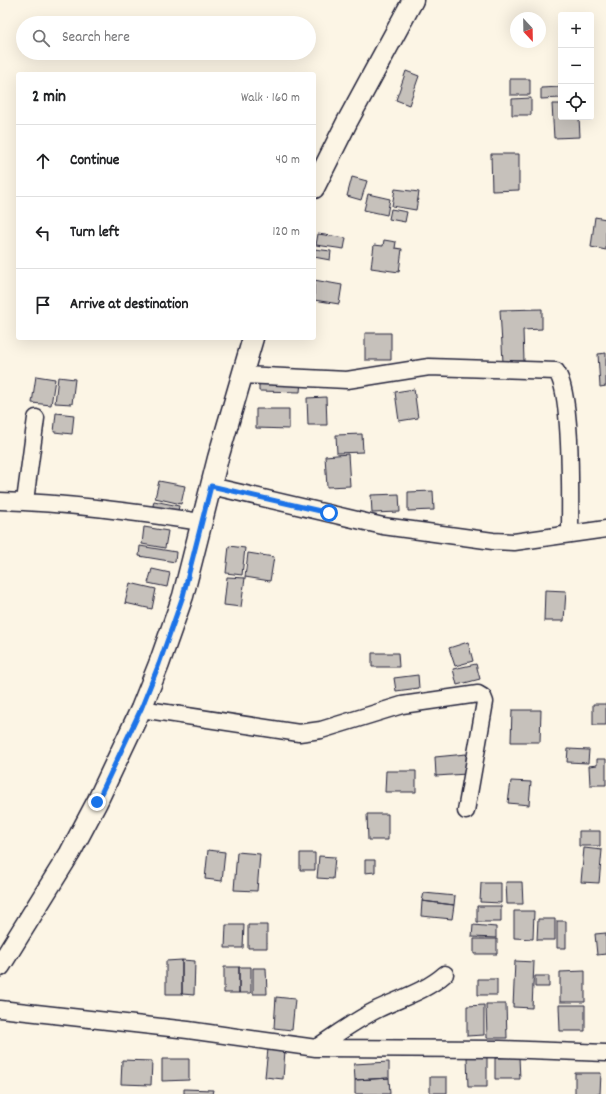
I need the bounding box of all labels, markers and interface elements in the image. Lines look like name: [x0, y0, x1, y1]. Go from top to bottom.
north arrow: [510, 12, 546, 48]
map controls: [558, 12, 594, 120]
button: +: [558, 12, 594, 48]
search box: [16, 16, 316, 60]
icon: search: [30, 27, 52, 49]
text: Search here: [62, 27, 130, 49]
button: −: [558, 48, 594, 84]
button: locate: [558, 84, 594, 120]
text: 2 min: [32, 86, 66, 110]
text: Walk · 160 m: [241, 89, 300, 108]
icon: ahead: [32, 150, 54, 172]
text: Continue: [70, 150, 119, 172]
text: 40 m: [276, 151, 300, 170]
icon: left: [32, 222, 54, 244]
text: Turn left: [70, 222, 119, 244]
text: 120 m: [272, 223, 300, 242]
icon: arrive: [32, 294, 54, 316]
text: Arrive at destination: [70, 294, 188, 316]
route start: [320, 504, 338, 522]
route end: [88, 793, 106, 811]

